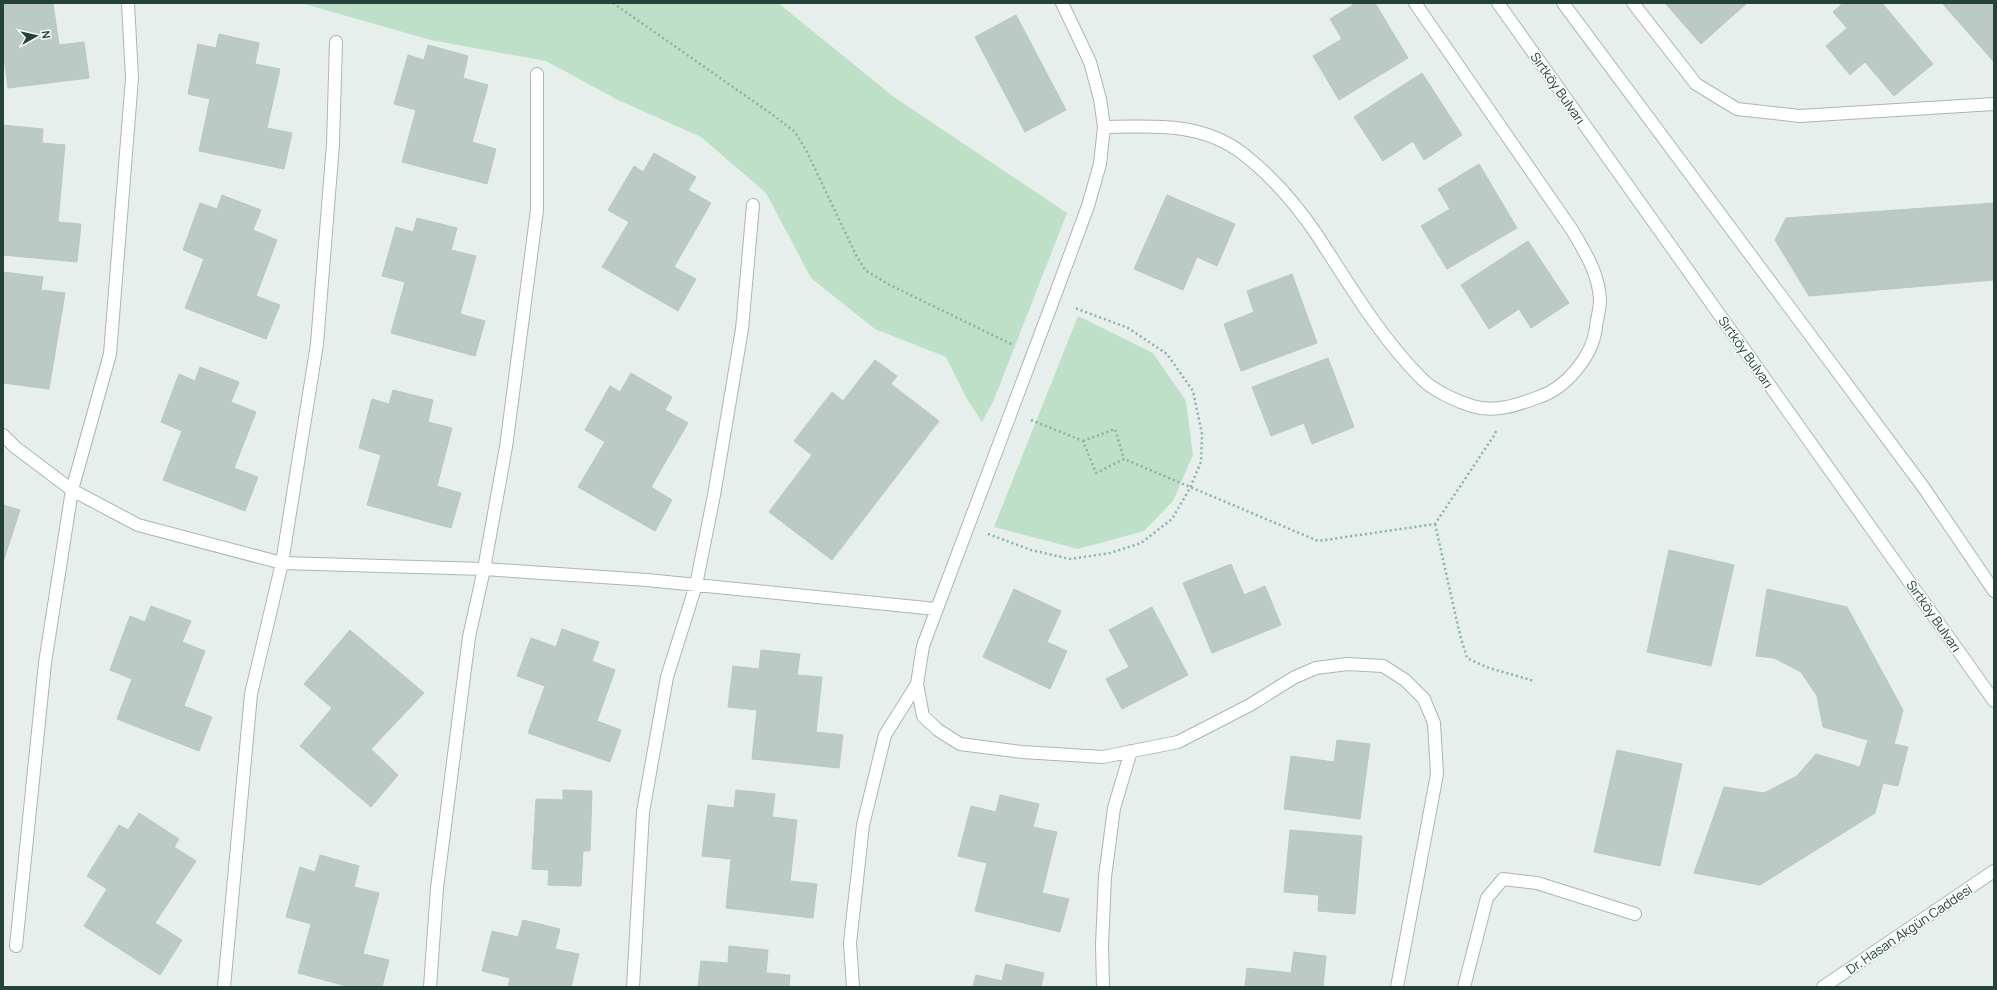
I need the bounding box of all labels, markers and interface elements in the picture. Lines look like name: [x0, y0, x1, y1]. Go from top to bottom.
north arrow: [16, 16, 56, 56]
text: N: [38, 30, 54, 40]
street label: Sırtköy Bulvarı: [1527, 48, 1589, 128]
street label: Sırtköy Bulvarı: [1715, 312, 1777, 392]
street label: Sırtköy Bulvarı: [1903, 576, 1965, 656]
street label: Dr. Hasan Akgün Caddesi: [1842, 880, 1976, 978]

